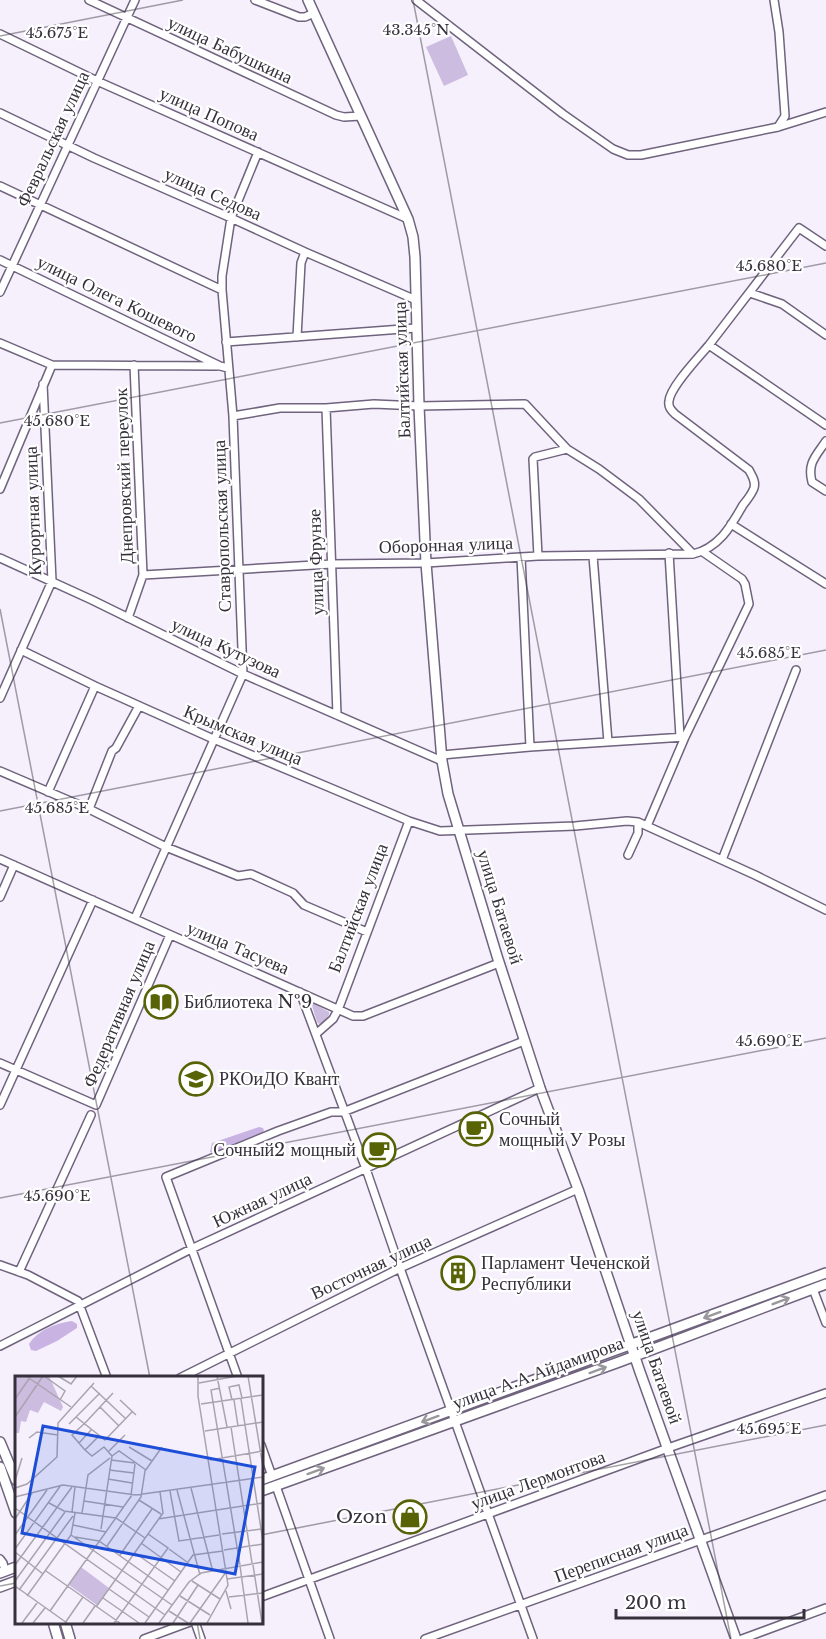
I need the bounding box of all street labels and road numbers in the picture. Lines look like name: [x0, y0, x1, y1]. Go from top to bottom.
street label: улица Бабушкина: [164, 11, 296, 89]
street label: Февральская улица: [12, 68, 94, 210]
street label: улица Попова: [156, 82, 262, 146]
street label: улица Седова: [161, 163, 265, 225]
street label: улица Олега Кошевого: [33, 251, 201, 347]
street label: Балтийская улица: [389, 301, 415, 439]
street label: Днепровский переулок: [110, 387, 138, 564]
street label: Ставропольская улица: [208, 440, 236, 612]
street label: Курортная улица: [20, 446, 46, 576]
street label: улица Фрунзе: [303, 508, 329, 616]
street label: Оборонная улица: [379, 532, 514, 558]
street label: улица Кутузова: [168, 613, 284, 683]
street label: Крымская улица: [180, 700, 306, 770]
street label: Балтийская улица: [323, 840, 393, 976]
street label: улица Батаевой: [472, 847, 528, 967]
street label: улица Тасуева: [184, 917, 292, 979]
street label: Федеративная улица: [78, 937, 160, 1091]
street label: Южная улица: [209, 1167, 315, 1233]
street label: Восточная улица: [307, 1230, 435, 1304]
street label: улица Батаевой: [627, 1307, 687, 1427]
street label: улица А.А.Айдамирова: [450, 1332, 626, 1414]
street label: улица Лермонтова: [468, 1445, 608, 1515]
street label: Переписная улица: [551, 1519, 691, 1587]

